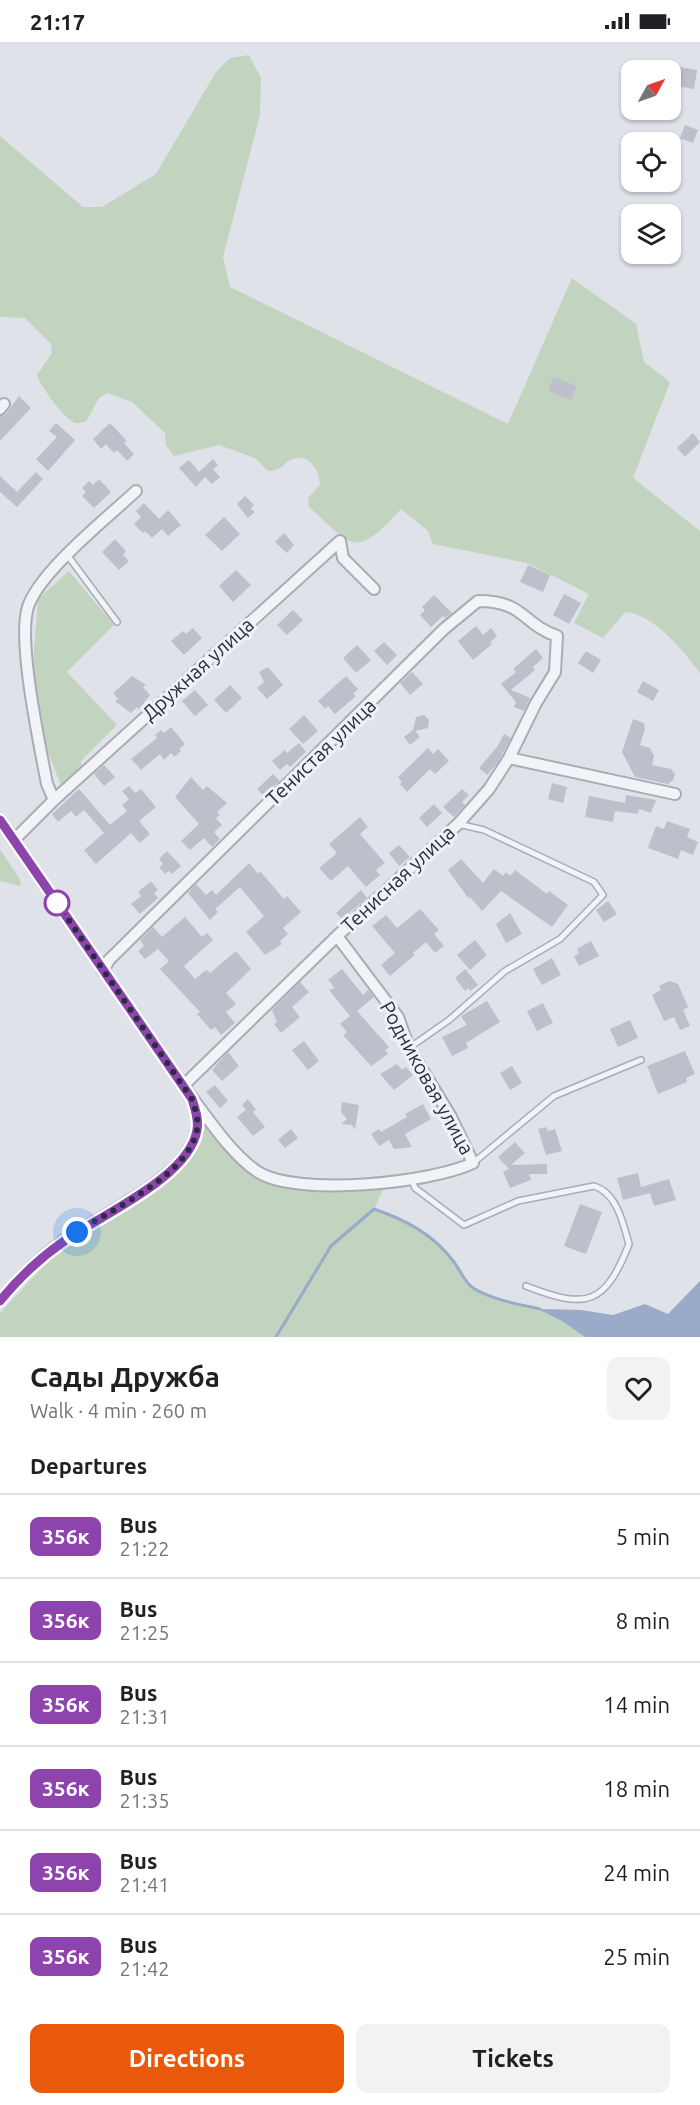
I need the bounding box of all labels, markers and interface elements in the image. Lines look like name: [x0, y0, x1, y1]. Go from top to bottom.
text: 21:17: [30, 9, 85, 34]
north arrow: [621, 60, 681, 120]
map controls: [621, 60, 681, 264]
button: locate: [621, 132, 681, 192]
button: layers: [621, 204, 681, 264]
street label: Дружная улица: [137, 613, 258, 725]
street label: Тенистая улица: [261, 693, 380, 810]
street label: Тенисная улица: [336, 820, 459, 937]
unlabelled marker: [44, 890, 70, 916]
street label: Родниковая улица: [376, 997, 479, 1158]
your location: [62, 1217, 92, 1247]
button: heart: [607, 1357, 670, 1420]
text: Сады Дружба: [30, 1361, 220, 1392]
text: Walk · 4 min · 260 m: [30, 1399, 207, 1422]
text: Departures: [30, 1453, 147, 1478]
text: Bus: [119, 1512, 157, 1537]
text: 356к: [42, 1524, 89, 1548]
text: 5 min: [616, 1524, 670, 1549]
text: 21:22: [119, 1537, 170, 1560]
text: Bus: [119, 1596, 157, 1621]
text: 356к: [42, 1608, 89, 1632]
text: 8 min: [616, 1608, 670, 1633]
text: 21:25: [119, 1621, 170, 1644]
text: Bus: [119, 1680, 157, 1705]
text: 356к: [42, 1692, 89, 1716]
text: 14 min: [603, 1692, 670, 1717]
text: 21:31: [119, 1705, 170, 1728]
text: Bus: [119, 1764, 157, 1789]
text: 356к: [42, 1776, 89, 1800]
text: 18 min: [603, 1776, 670, 1801]
text: 21:35: [119, 1789, 170, 1812]
text: Bus: [119, 1848, 157, 1873]
text: 356к: [42, 1860, 89, 1884]
text: 24 min: [603, 1860, 670, 1885]
text: 21:41: [119, 1873, 170, 1896]
text: Bus: [119, 1932, 157, 1957]
text: 356к: [42, 1944, 89, 1968]
text: 25 min: [603, 1944, 670, 1969]
text: 21:42: [119, 1957, 170, 1980]
button: Directions: [30, 2024, 344, 2093]
button: Tickets: [356, 2024, 670, 2093]

